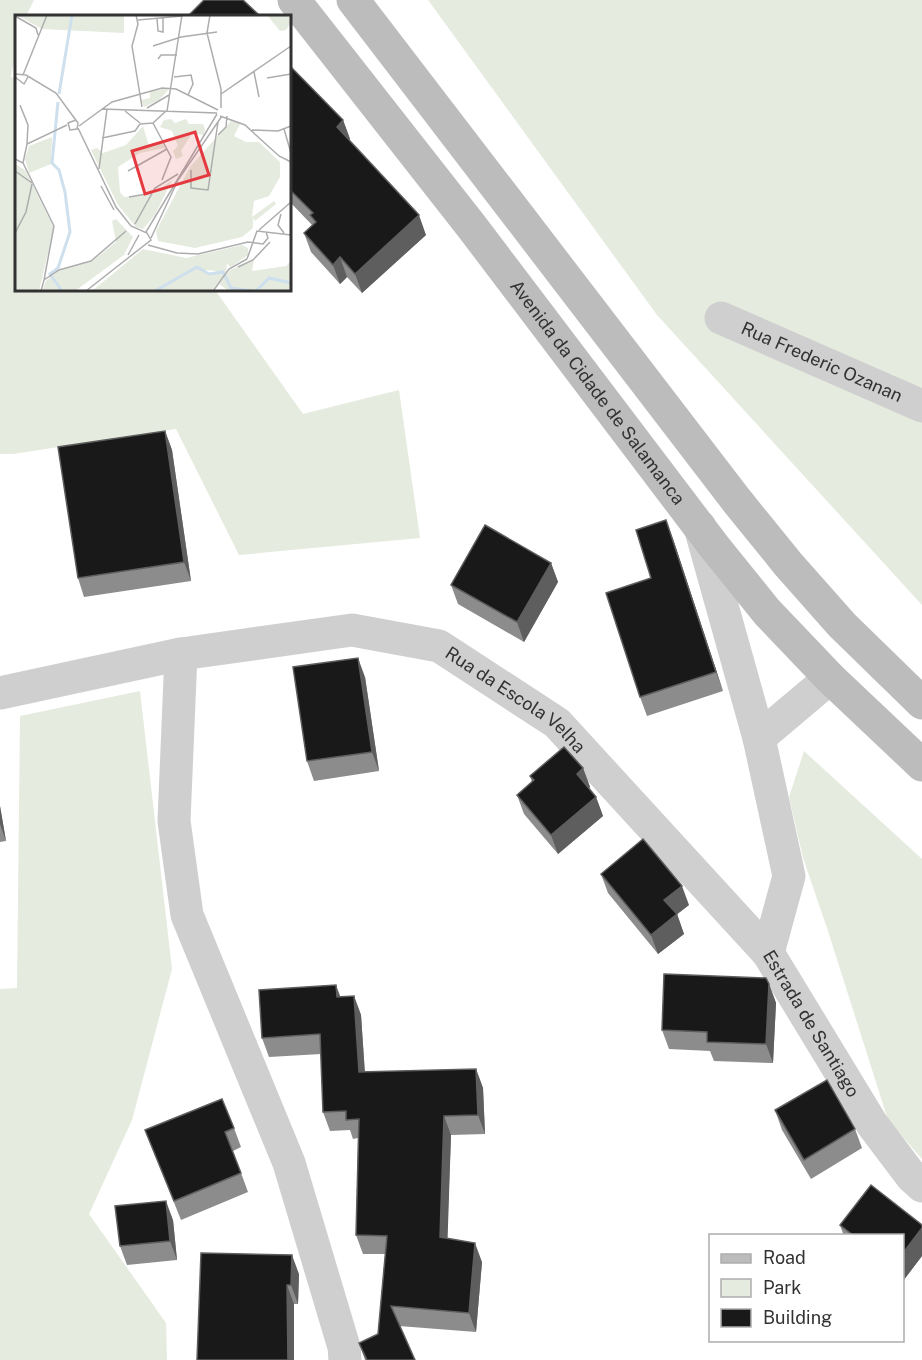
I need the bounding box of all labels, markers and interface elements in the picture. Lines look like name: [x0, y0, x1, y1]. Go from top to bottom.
inset map: [15, 15, 291, 291]
street label: Avenida da Cidade de Salamanca: [506, 276, 690, 509]
street label: Rua Frederic Ozanan: [738, 317, 906, 406]
street label: Rua da Escola Velha: [442, 642, 590, 757]
street label: Estrada de Santiago: [759, 946, 864, 1101]
legend: [709, 1234, 904, 1342]
text: Road: [763, 1247, 806, 1268]
text: Park: [763, 1277, 801, 1298]
text: Building: [763, 1307, 832, 1328]

